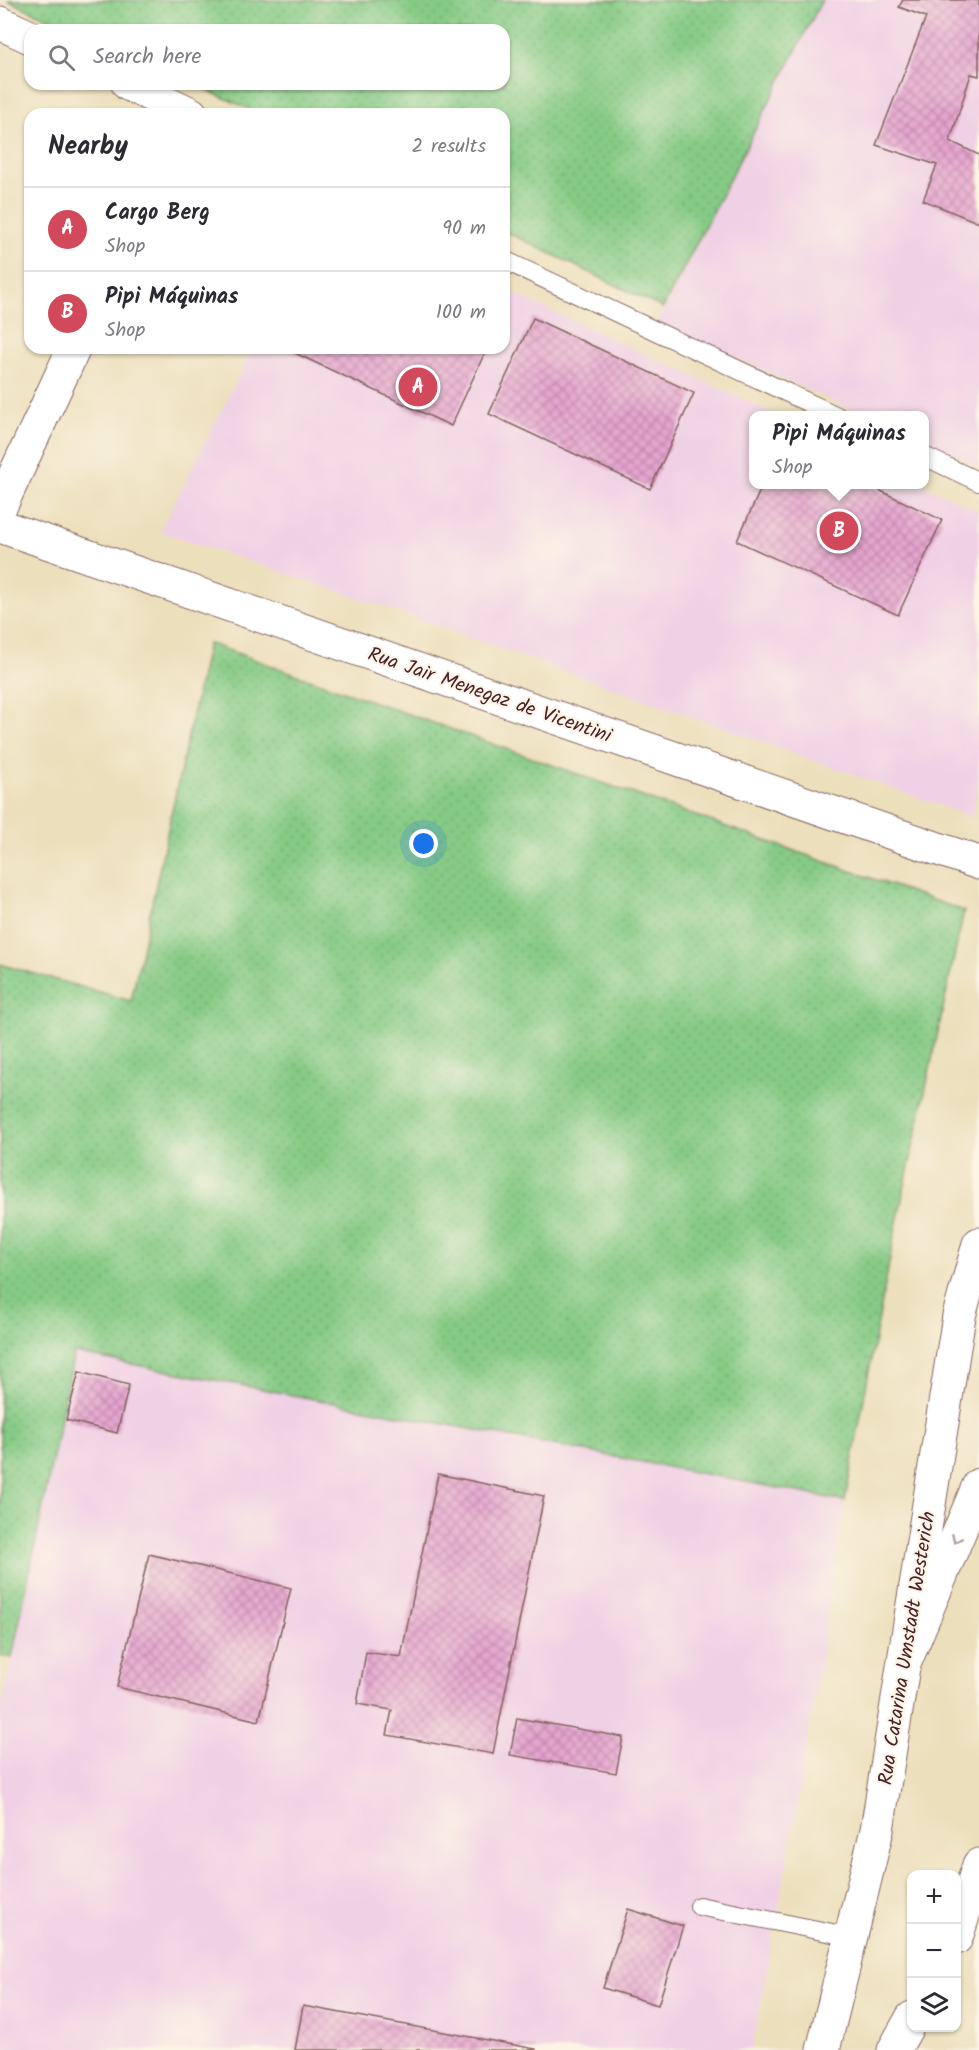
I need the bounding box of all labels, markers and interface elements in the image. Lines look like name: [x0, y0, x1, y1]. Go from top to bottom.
search box: [24, 24, 510, 90]
text: Search here: [93, 40, 201, 75]
icon: search: [45, 41, 78, 74]
text: Nearby: [48, 126, 128, 168]
text: 2 results: [411, 131, 486, 163]
text: Cargo Berg: [105, 196, 210, 231]
text: A: [61, 213, 74, 245]
text: 90 m: [442, 213, 486, 245]
text: Shop: [105, 231, 145, 263]
text: Pipi Máquinas: [105, 280, 238, 315]
text: B: [61, 297, 74, 329]
text: 100 m: [436, 297, 486, 329]
text: Shop: [105, 315, 145, 347]
pin: A: [398, 364, 438, 410]
popup: [749, 411, 929, 489]
text: Pipi Máquinas: [772, 417, 906, 452]
text: Shop: [772, 452, 812, 484]
pin: B: [820, 508, 858, 554]
street label: Rua Jair Menegaz de Vicentini: [363, 639, 617, 753]
your location: [409, 829, 438, 858]
street label: Rua Catarina Umstadt Westerich: [871, 1509, 945, 1788]
one-way arrow: [951, 1532, 963, 1543]
map controls: [907, 1870, 961, 2032]
button: +: [907, 1870, 961, 1924]
button: −: [907, 1924, 961, 1978]
button: layers: [907, 1978, 961, 2032]

